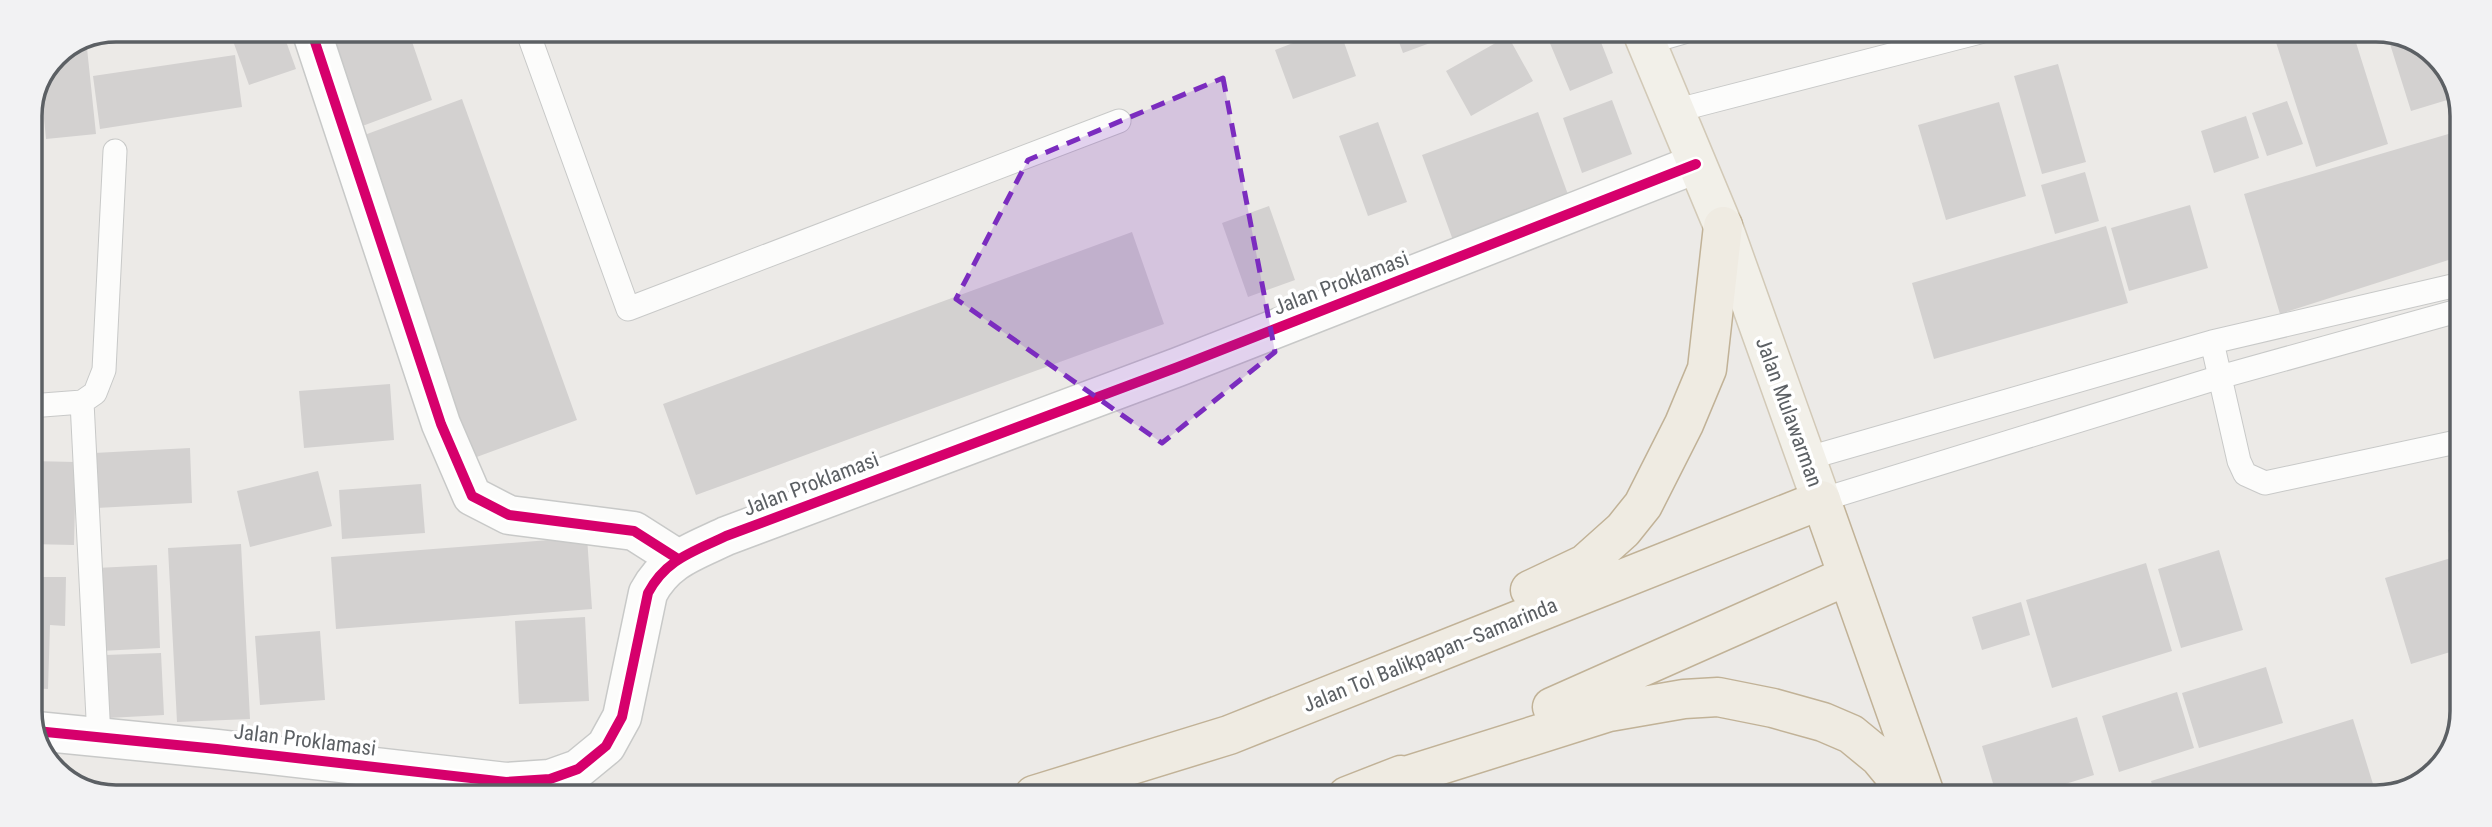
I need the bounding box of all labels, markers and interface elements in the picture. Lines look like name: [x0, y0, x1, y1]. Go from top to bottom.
street label: Jalan Proklamasi: [1270, 246, 1412, 320]
street label: Jalan Mulawarman: [1751, 334, 1827, 490]
street label: Jalan Proklamasi: [740, 447, 882, 521]
street label: Jalan Tol Balikpapan–Samarinda: [1299, 593, 1561, 717]
street label: Jalan Proklamasi: [233, 719, 377, 761]

